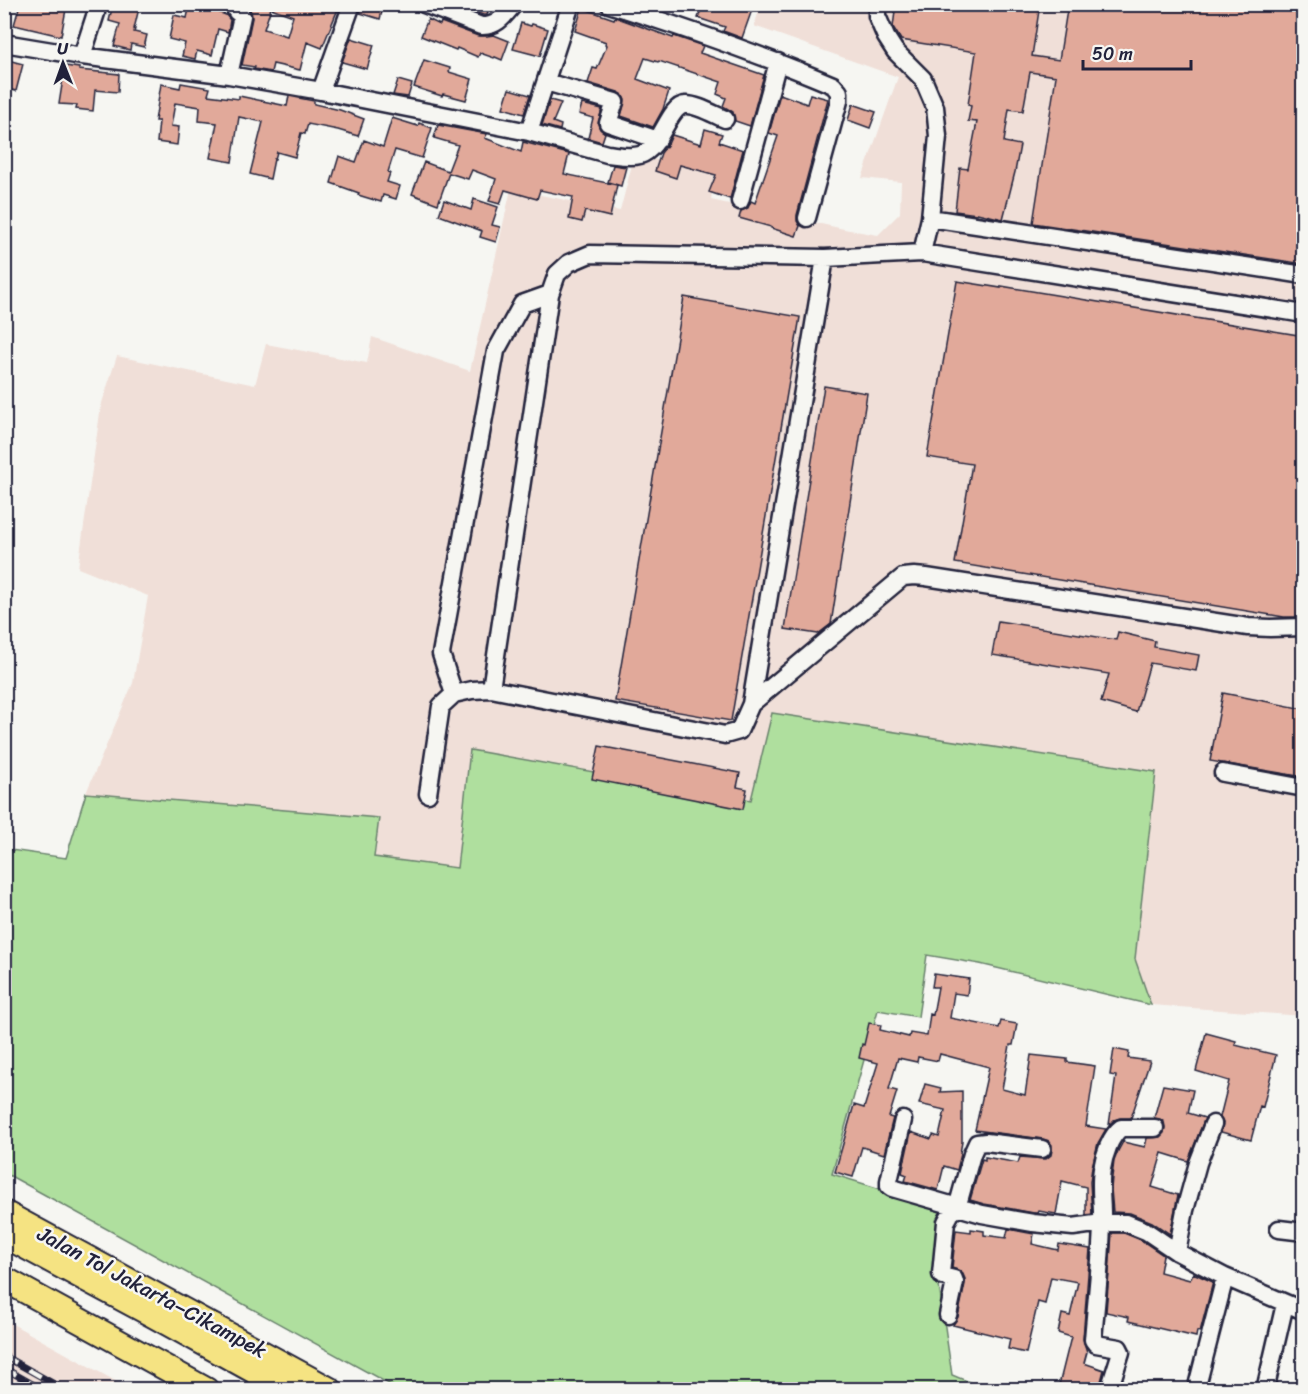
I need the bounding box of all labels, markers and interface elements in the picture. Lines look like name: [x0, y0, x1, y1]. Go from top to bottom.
north arrow: [33, 33, 93, 93]
scale bar: [1083, 33, 1191, 71]
text: U: [57, 34, 70, 63]
text: 50 m: [1092, 38, 1133, 70]
street label: Jalan Tol Jakarta–Cikampek: [29, 1215, 274, 1369]

